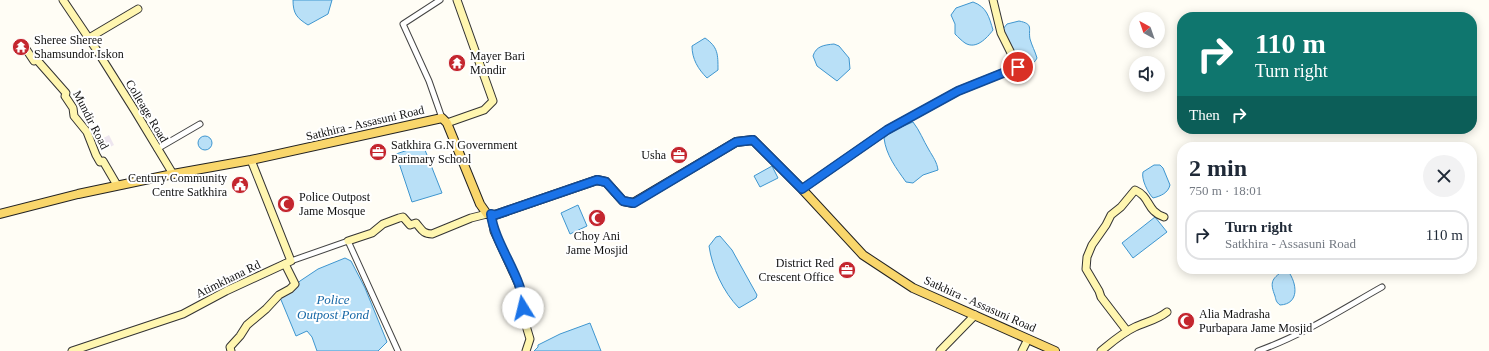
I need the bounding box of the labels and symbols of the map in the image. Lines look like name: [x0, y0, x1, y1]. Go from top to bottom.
north arrow: [1129, 12, 1165, 48]
place label: Sheree Sheree Shamsundor Iskon: [34, 33, 124, 61]
temple icon: Sheree Sheree Shamsundor Iskon: [11, 37, 31, 57]
place label: Mayer Bari Mondir: [470, 49, 526, 77]
pin: [1001, 50, 1035, 84]
temple icon: Mayer Bari Mondir: [447, 53, 467, 73]
street label: Colleage Road: [123, 77, 171, 145]
street label: Mundir Road: [70, 88, 112, 152]
street label: Satkhira - Assasuni Road: [304, 103, 426, 143]
place label: Satkhira G.N Government Parimary School: [391, 138, 518, 166]
office icon: Satkhira G.N Government Parimary School: [368, 142, 388, 162]
office icon: Usha: [669, 145, 689, 165]
place label: Usha: [641, 148, 667, 162]
place label: Century Community Centre Satkhira: [128, 171, 228, 199]
public building icon: Century Community Centre Satkhira: [230, 175, 250, 195]
place label: Police Outpost Jame Mosque: [299, 190, 371, 218]
mosque icon: Police Outpost Jame Mosque: [276, 194, 296, 214]
mosque icon: Choy Ani Jame Mosjid: [587, 208, 607, 228]
place label: Choy Ani Jame Mosjid: [566, 229, 628, 257]
place label: District Red Crescent Office: [759, 256, 834, 284]
street label: Atimkhana Rd: [193, 257, 263, 301]
office icon: District Red Crescent Office: [837, 260, 857, 280]
street label: Satkhira - Assasuni Road: [922, 273, 1038, 335]
position arrow: [502, 287, 544, 329]
water label: Police Outpost Pond: [297, 292, 369, 322]
place label: Alia Madrasha Purbapara Jame Mosjid: [1199, 307, 1312, 335]
mosque icon: Alia Madrasha Purbapara Jame Mosjid: [1176, 311, 1196, 331]

